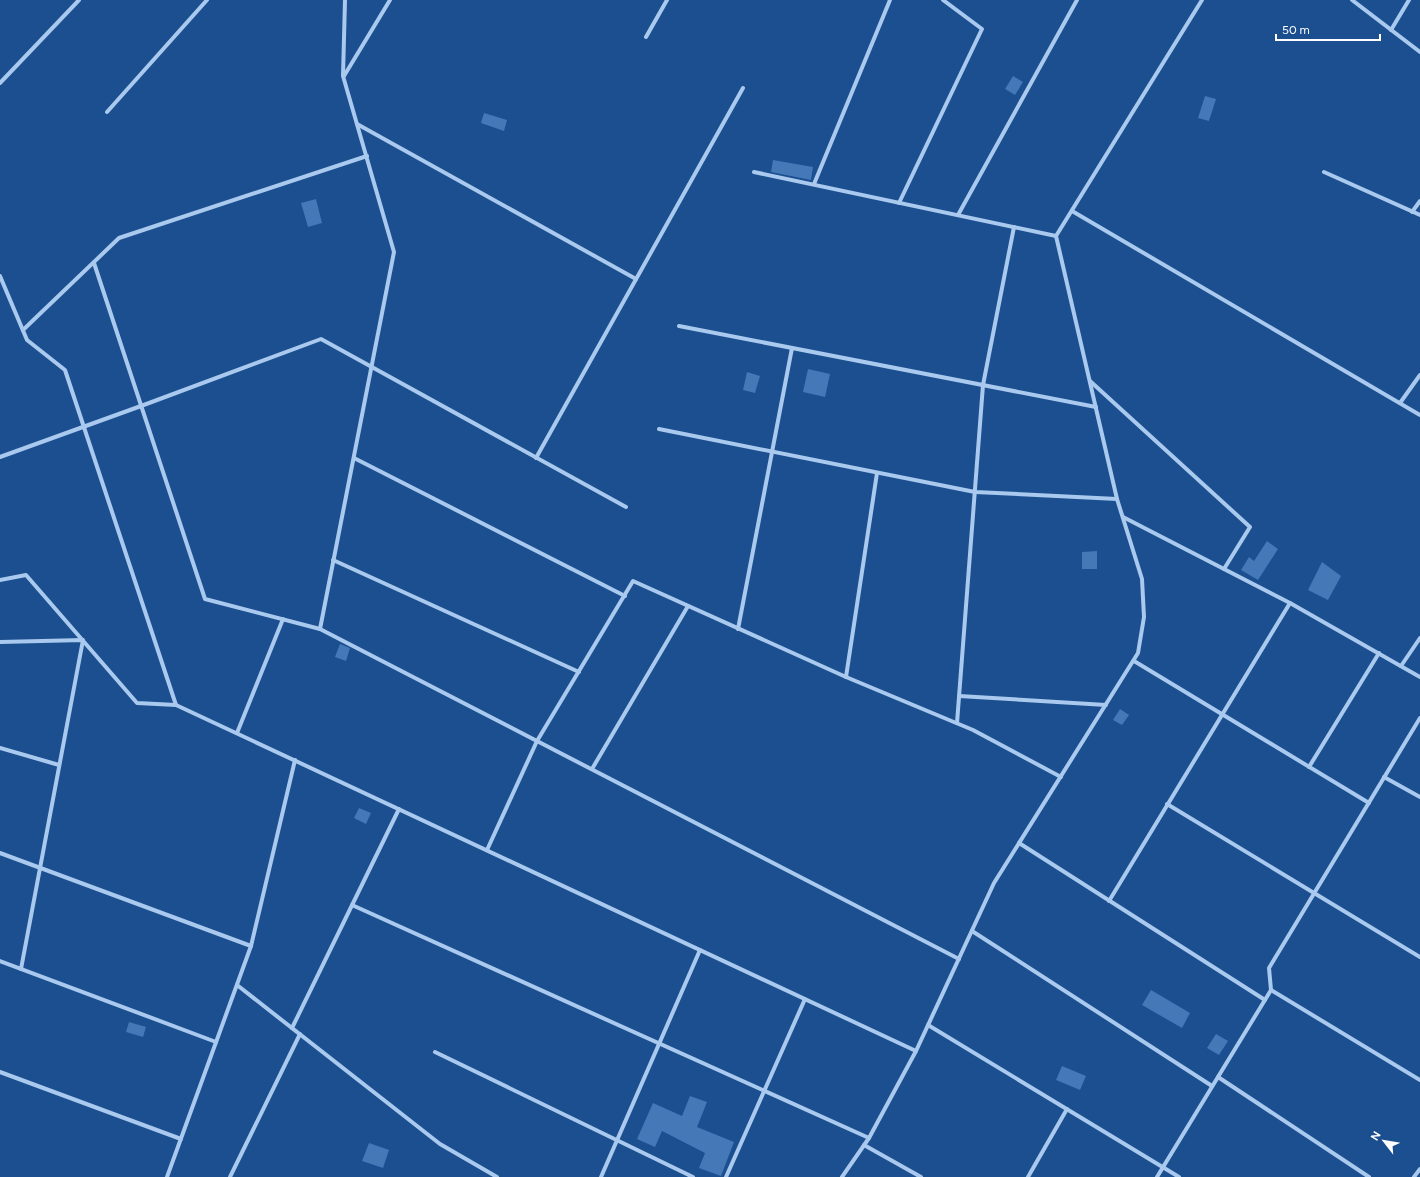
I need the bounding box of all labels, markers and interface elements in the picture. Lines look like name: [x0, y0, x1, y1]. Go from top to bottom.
scale bar: [1276, 16, 1380, 42]
text: 50 m: [1282, 23, 1310, 37]
north arrow: [1364, 1121, 1404, 1161]
text: N: [1368, 1129, 1384, 1143]

